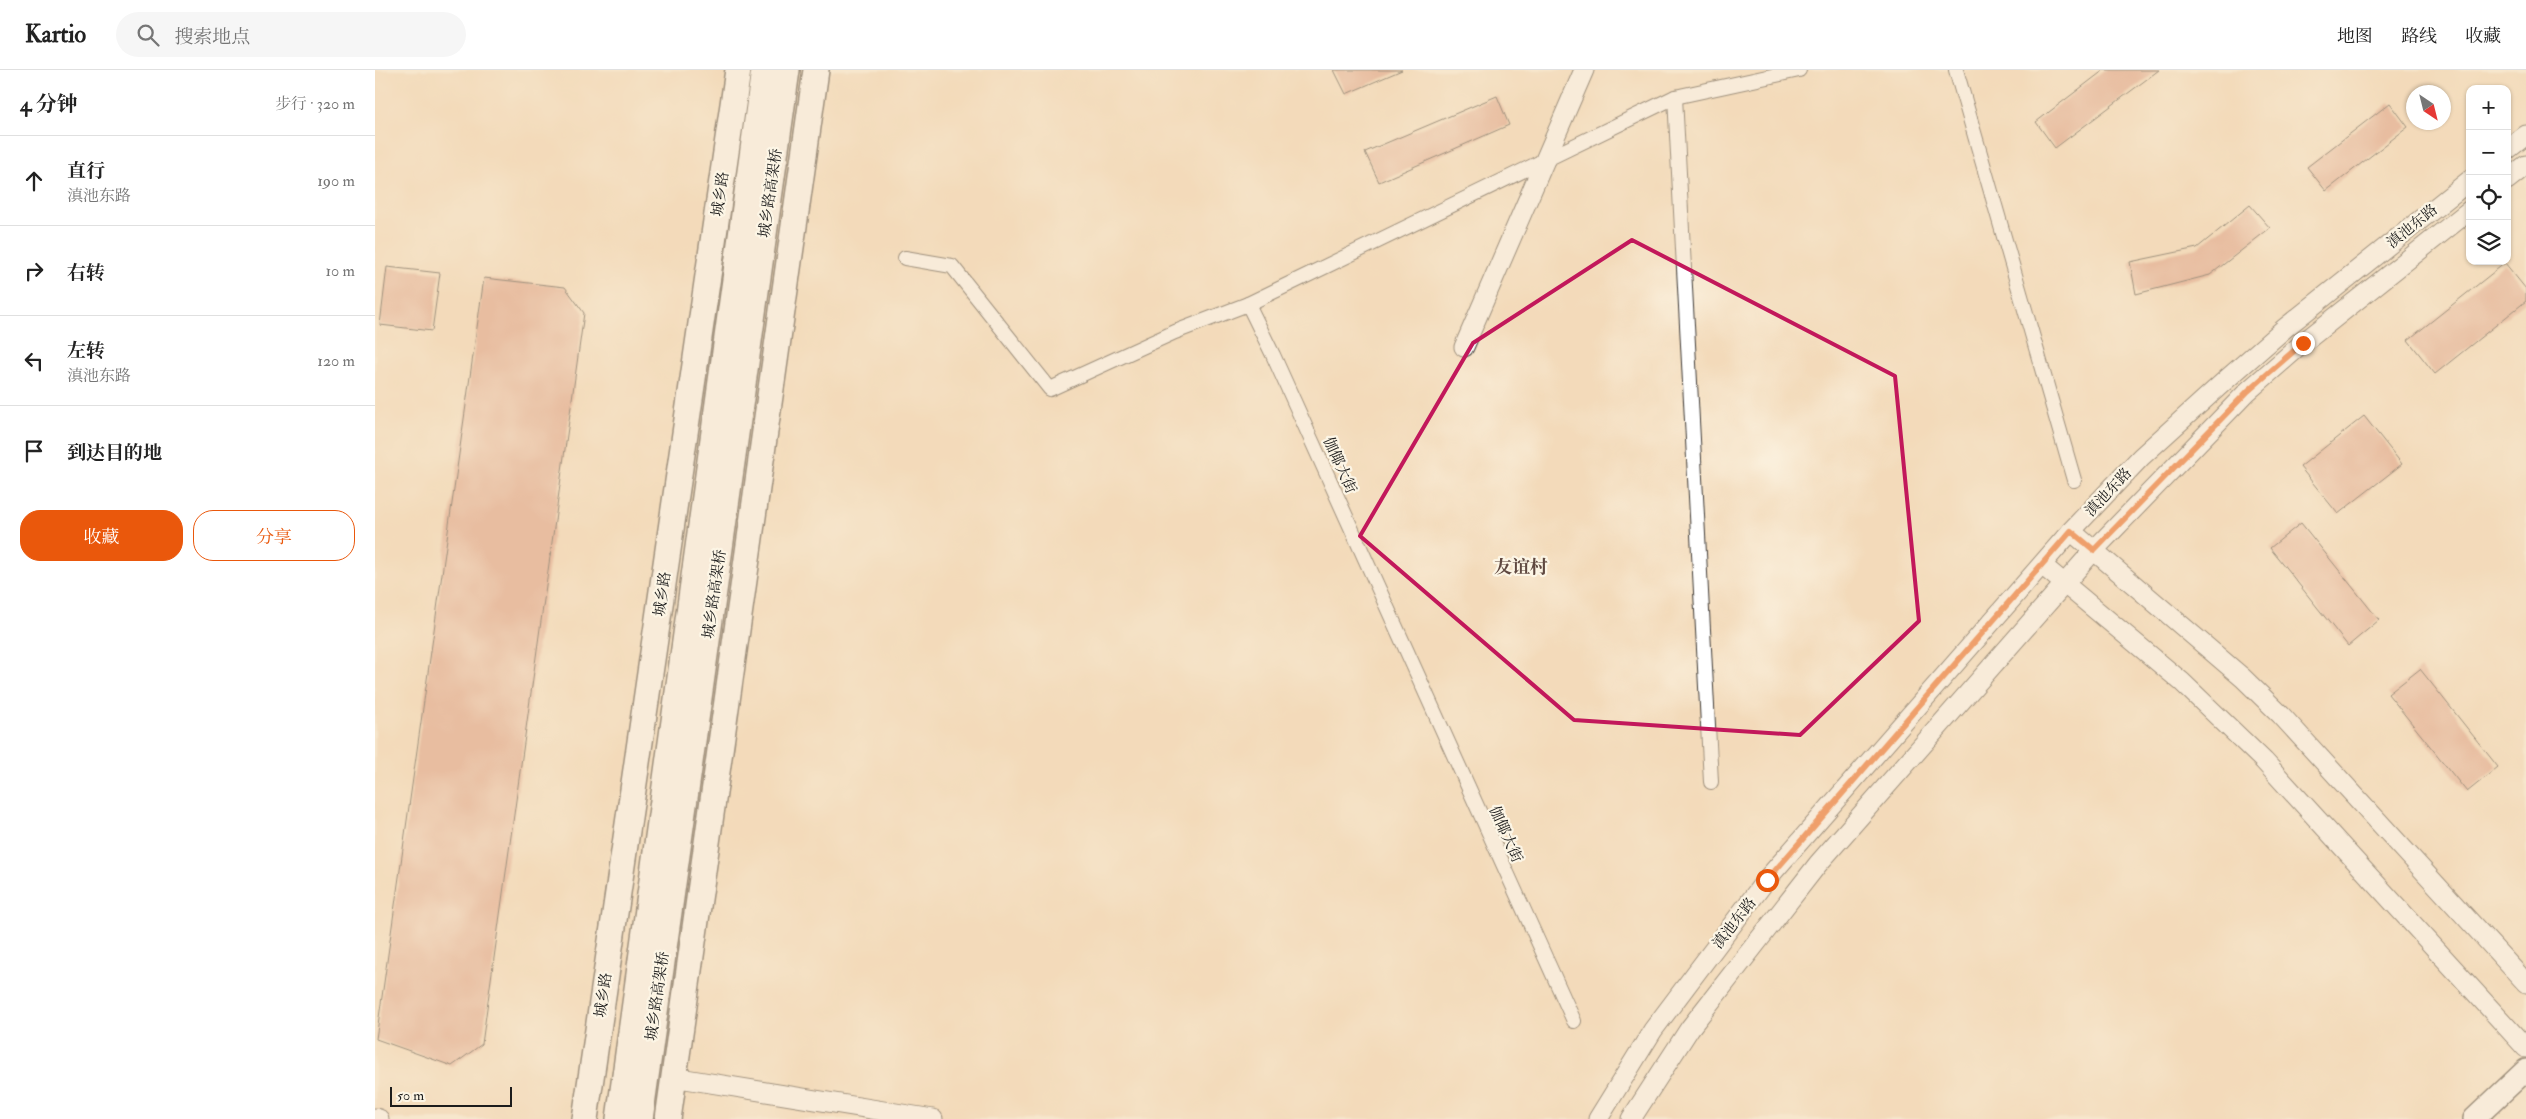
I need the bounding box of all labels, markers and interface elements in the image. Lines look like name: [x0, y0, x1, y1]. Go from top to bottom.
search box: [116, 12, 466, 57]
text: Kartio: [25, 19, 86, 50]
icon: search: [134, 21, 162, 49]
text: 搜索地点: [174, 25, 250, 49]
text: 地图: [2337, 25, 2373, 48]
text: 路线: [2401, 25, 2437, 48]
text: 收藏: [2465, 25, 2501, 48]
north arrow: [2406, 85, 2451, 130]
map controls: [2466, 85, 2511, 265]
button: +: [2466, 85, 2511, 130]
text: 4 分钟: [20, 91, 78, 118]
text: 步行 · 320 m: [275, 94, 355, 114]
button: −: [2466, 130, 2511, 175]
street label: 城乡路高架桥: [755, 147, 786, 239]
text: 直行: [67, 159, 105, 183]
icon: ahead: [20, 167, 48, 195]
street label: 城乡路: [708, 170, 733, 218]
text: 190 m: [317, 171, 355, 191]
button: locate: [2466, 175, 2511, 220]
text: 滇池东路: [67, 186, 131, 206]
street label: 滇池东路: [2383, 200, 2442, 253]
button: layers: [2466, 220, 2511, 265]
icon: right: [20, 257, 48, 285]
text: 右转: [67, 261, 105, 285]
text: 10 m: [325, 261, 355, 281]
route end: [2292, 332, 2315, 355]
text: 左转: [67, 339, 105, 363]
icon: left: [20, 347, 48, 375]
text: 120 m: [317, 351, 355, 371]
text: 滇池东路: [67, 366, 131, 386]
street label: 伽倻大街: [1319, 434, 1360, 496]
icon: arrive: [20, 437, 48, 465]
text: 到达目的地: [67, 441, 162, 465]
street label: 滇池东路: [2081, 464, 2136, 521]
button: 收藏: [20, 510, 183, 561]
button: 分享: [193, 510, 355, 561]
street label: 城乡路高架桥: [699, 548, 730, 640]
district label: 友谊村: [1494, 556, 1548, 579]
street label: 城乡路: [650, 570, 675, 618]
street label: 伽倻大街: [1485, 803, 1526, 865]
route start: [1756, 869, 1779, 892]
street label: 滇池东路: [1708, 894, 1760, 953]
street label: 城乡路高架桥: [642, 950, 673, 1042]
street label: 城乡路: [591, 971, 616, 1019]
scale bar: [390, 1084, 513, 1107]
text: 50 m: [397, 1087, 424, 1104]

